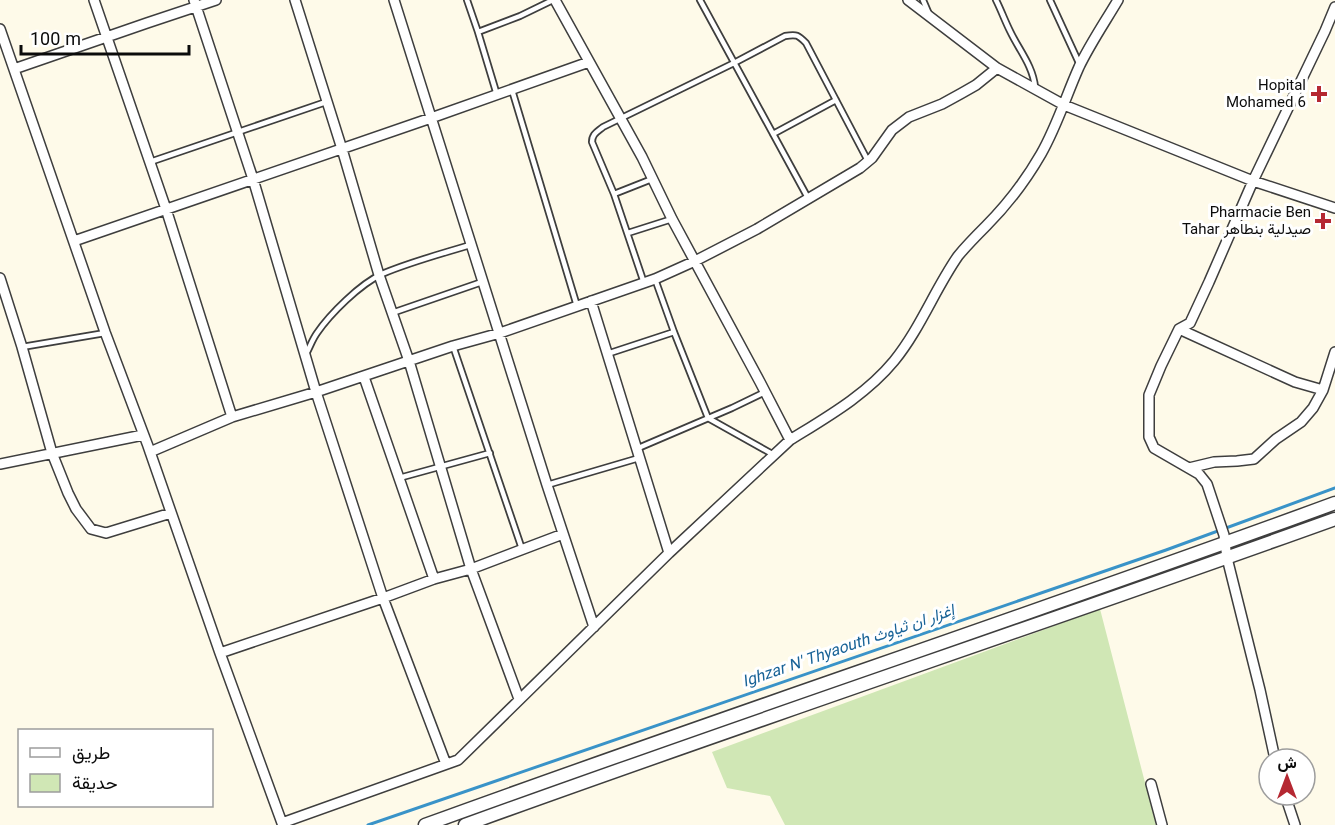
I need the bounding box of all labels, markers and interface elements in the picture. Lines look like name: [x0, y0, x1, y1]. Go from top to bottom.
scale bar: [21, 18, 189, 56]
text: 100 m: [30, 27, 81, 55]
place label: Hopital Mohamed 6: [1226, 75, 1306, 115]
marker: Hopital Mohamed 6: [1310, 85, 1328, 103]
place label: Pharmacie Ben Tahar صيدلية بنطاهر: [1182, 202, 1311, 242]
marker: Pharmacie Ben Tahar صيدلية بنطاهر: [1316, 214, 1330, 228]
water label: Ighzar N' Thyaouth إغزار ان ثياوث: [739, 599, 960, 695]
legend: [18, 729, 213, 807]
text: طريق: [72, 741, 110, 769]
north arrow: [1257, 747, 1317, 807]
text: ش: [1277, 752, 1297, 777]
text: حديقة: [72, 771, 118, 799]

